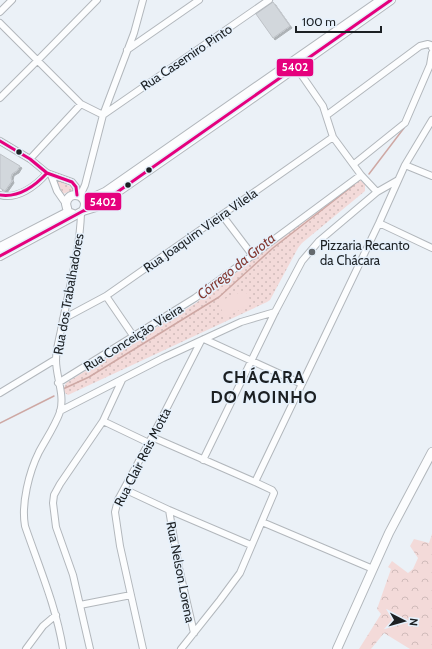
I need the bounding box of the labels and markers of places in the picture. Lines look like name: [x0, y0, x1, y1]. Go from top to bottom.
unlabelled marker: [14, 147, 24, 157]
unlabelled marker: [144, 165, 154, 175]
unlabelled marker: [123, 180, 133, 190]
place label: Pizzaria Recanto da Chácara: [320, 237, 410, 268]
marker: Pizzaria Recanto da Chácara: [307, 247, 317, 257]

